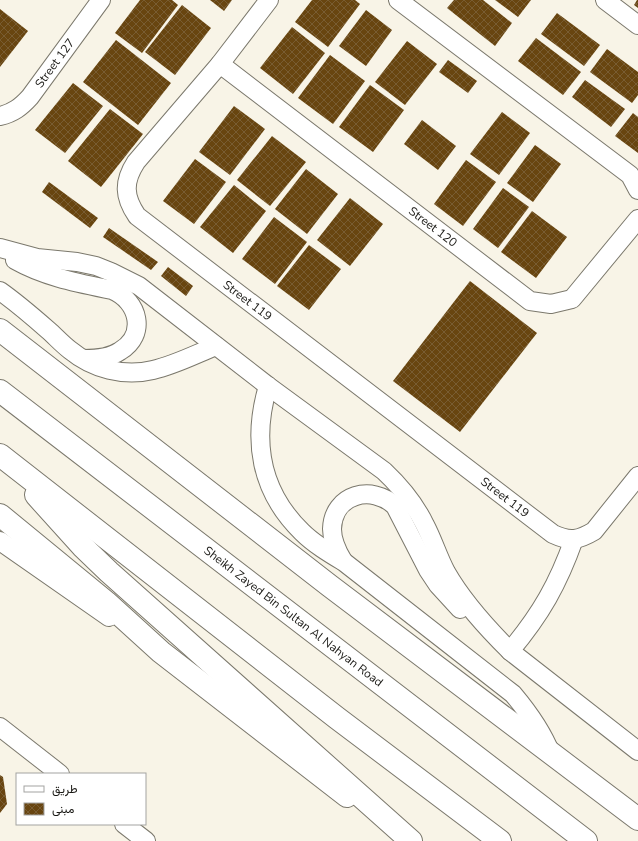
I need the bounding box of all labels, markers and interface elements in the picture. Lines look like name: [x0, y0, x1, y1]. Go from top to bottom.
street label: Street 127: [31, 35, 78, 91]
street label: Street 120: [405, 203, 461, 251]
street label: Street 119: [220, 277, 275, 324]
street label: Street 119: [477, 473, 533, 521]
street label: Sheikh Zayed Bin Sultan Al Nahyan Road: [201, 542, 386, 690]
legend: [16, 773, 146, 825]
text: طريق: [52, 781, 78, 797]
text: مبنى: [52, 801, 74, 817]

